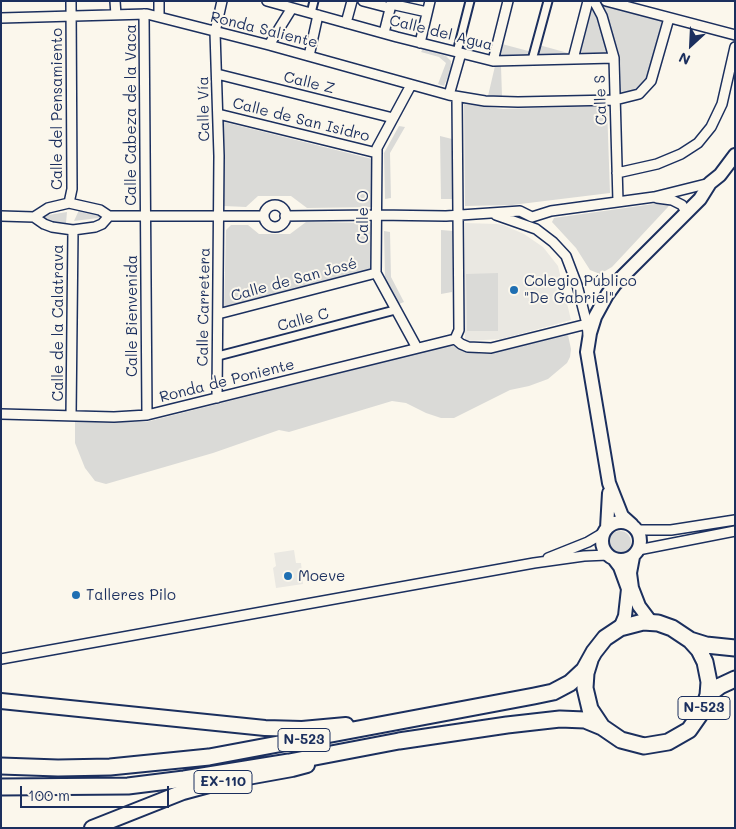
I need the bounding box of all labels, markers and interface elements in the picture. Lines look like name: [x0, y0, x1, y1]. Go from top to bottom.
street label: Ronda Saliente: [208, 8, 320, 52]
street label: Calle del Agua: [388, 11, 494, 55]
north arrow: [666, 20, 716, 70]
street label: Calle Cabeza de la Vaca: [122, 24, 140, 206]
street label: Calle del Pensamiento: [48, 28, 66, 190]
text: N: [676, 48, 693, 70]
street label: Calle Z: [282, 68, 336, 98]
street label: Calle S: [591, 75, 611, 125]
street label: Calle Vía: [194, 76, 214, 142]
street label: Calle de San Isidro: [231, 94, 371, 146]
street label: Calle O: [354, 190, 372, 244]
street label: Calle de la Calatrava: [49, 244, 67, 402]
street label: Calle Carretera: [194, 247, 214, 367]
street label: Calle Bienvenida: [123, 255, 141, 377]
street label: Calle de San José: [229, 255, 359, 305]
place label: Colegio Público "De Gabriel": [524, 272, 637, 307]
marker: Colegio Público "De Gabriel": [508, 284, 520, 296]
street label: Calle C: [275, 305, 331, 335]
street label: Ronda de Poniente: [158, 356, 296, 406]
place label: Moeve: [298, 567, 345, 585]
marker: Moeve: [282, 570, 294, 582]
place label: Talleres Pilo: [86, 586, 176, 604]
marker: Talleres Pilo: [70, 589, 82, 601]
road number: N-523: [678, 696, 730, 720]
road number: N-523: [278, 728, 330, 752]
road number: EX-110: [194, 770, 252, 794]
scale bar: [22, 776, 171, 808]
text: 100 m: [28, 785, 70, 805]

